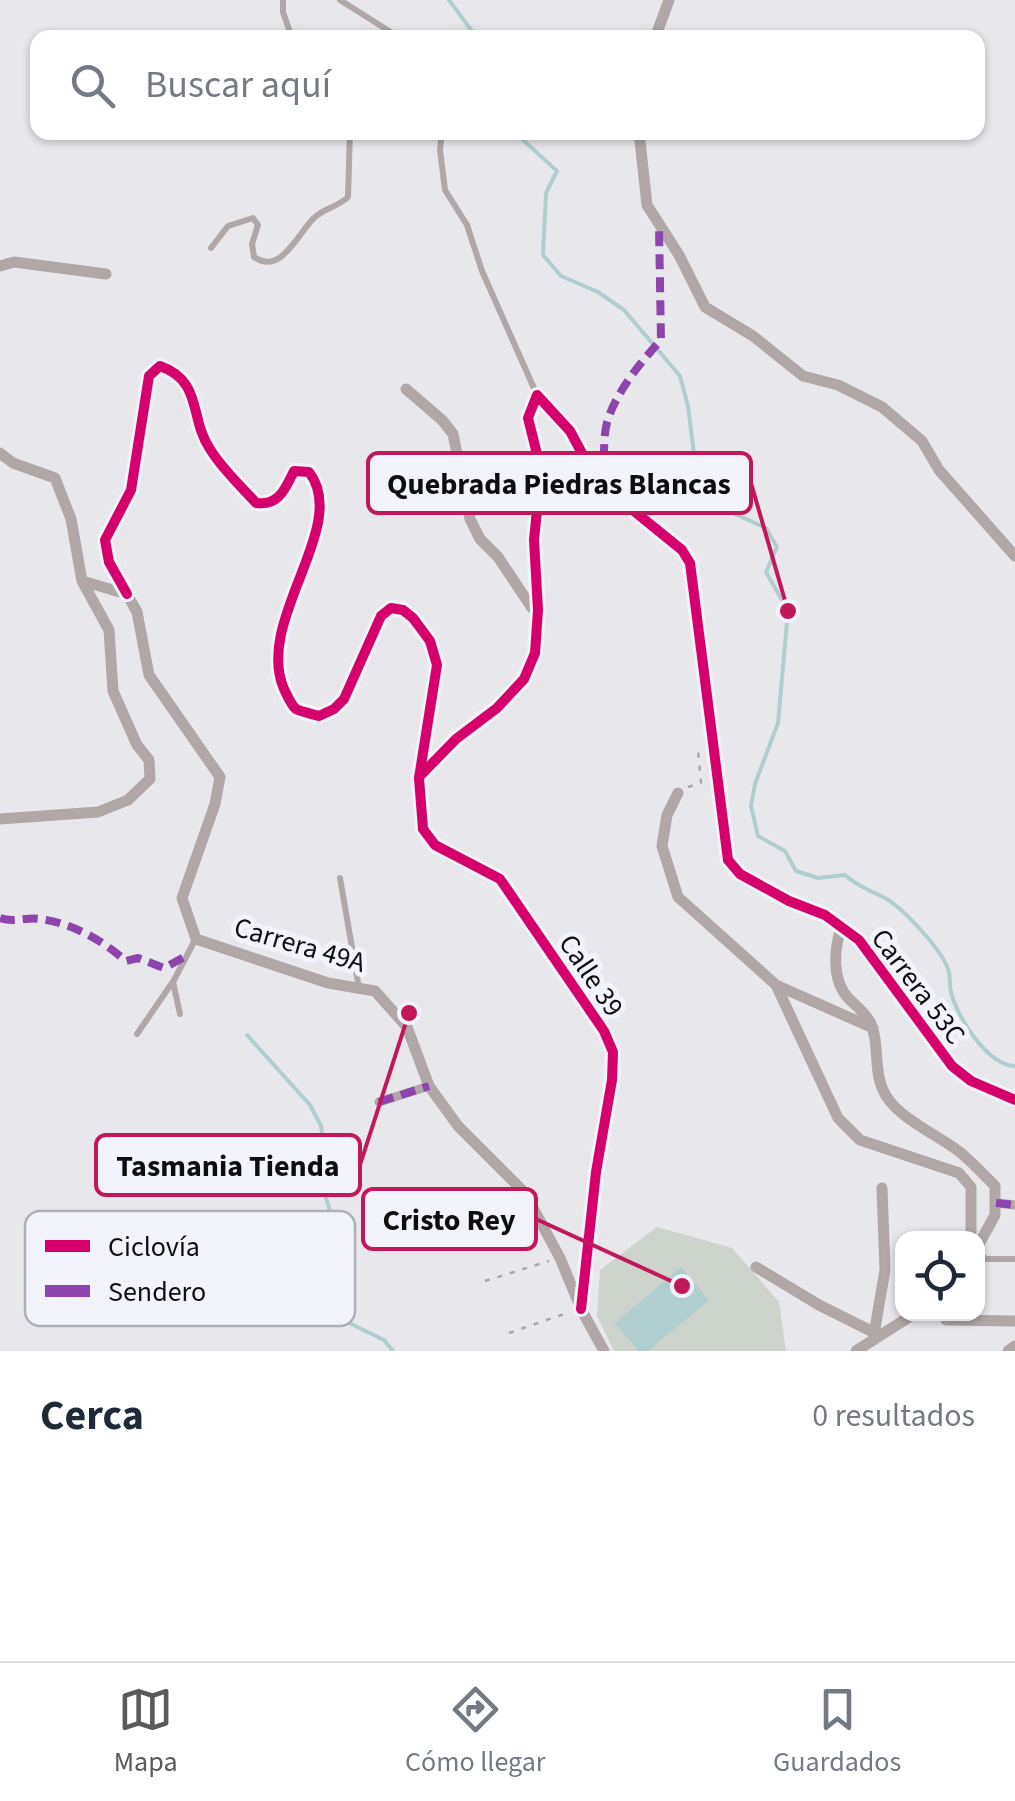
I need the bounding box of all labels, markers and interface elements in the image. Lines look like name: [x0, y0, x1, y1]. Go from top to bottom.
search box: [30, 30, 985, 140]
icon: search: [65, 58, 120, 113]
text: Buscar aquí: [145, 58, 331, 112]
callout: Quebrada Piedras Blancas: [368, 453, 751, 513]
text: Quebrada Piedras Blancas: [387, 463, 731, 506]
street label: Carrera 49A: [229, 907, 371, 983]
street label: Carrera 53C: [861, 920, 975, 1053]
street label: Calle 39: [549, 926, 633, 1025]
callout: Tasmania Tienda: [96, 1135, 360, 1195]
text: Tasmania Tienda: [116, 1145, 340, 1188]
callout: Cristo Rey: [363, 1189, 536, 1249]
text: Cristo Rey: [382, 1199, 516, 1242]
legend: [25, 1211, 355, 1326]
text: Ciclovía: [108, 1227, 200, 1267]
map controls: [895, 1231, 985, 1321]
button: locate: [895, 1231, 985, 1321]
text: Sendero: [108, 1272, 206, 1312]
text: Cerca: [40, 1386, 144, 1446]
text: 0 resultados: [812, 1393, 975, 1439]
tab: Mapa: [114, 1682, 178, 1782]
tab: Cómo llegar: [405, 1682, 546, 1782]
tab: Guardados: [773, 1682, 901, 1782]

